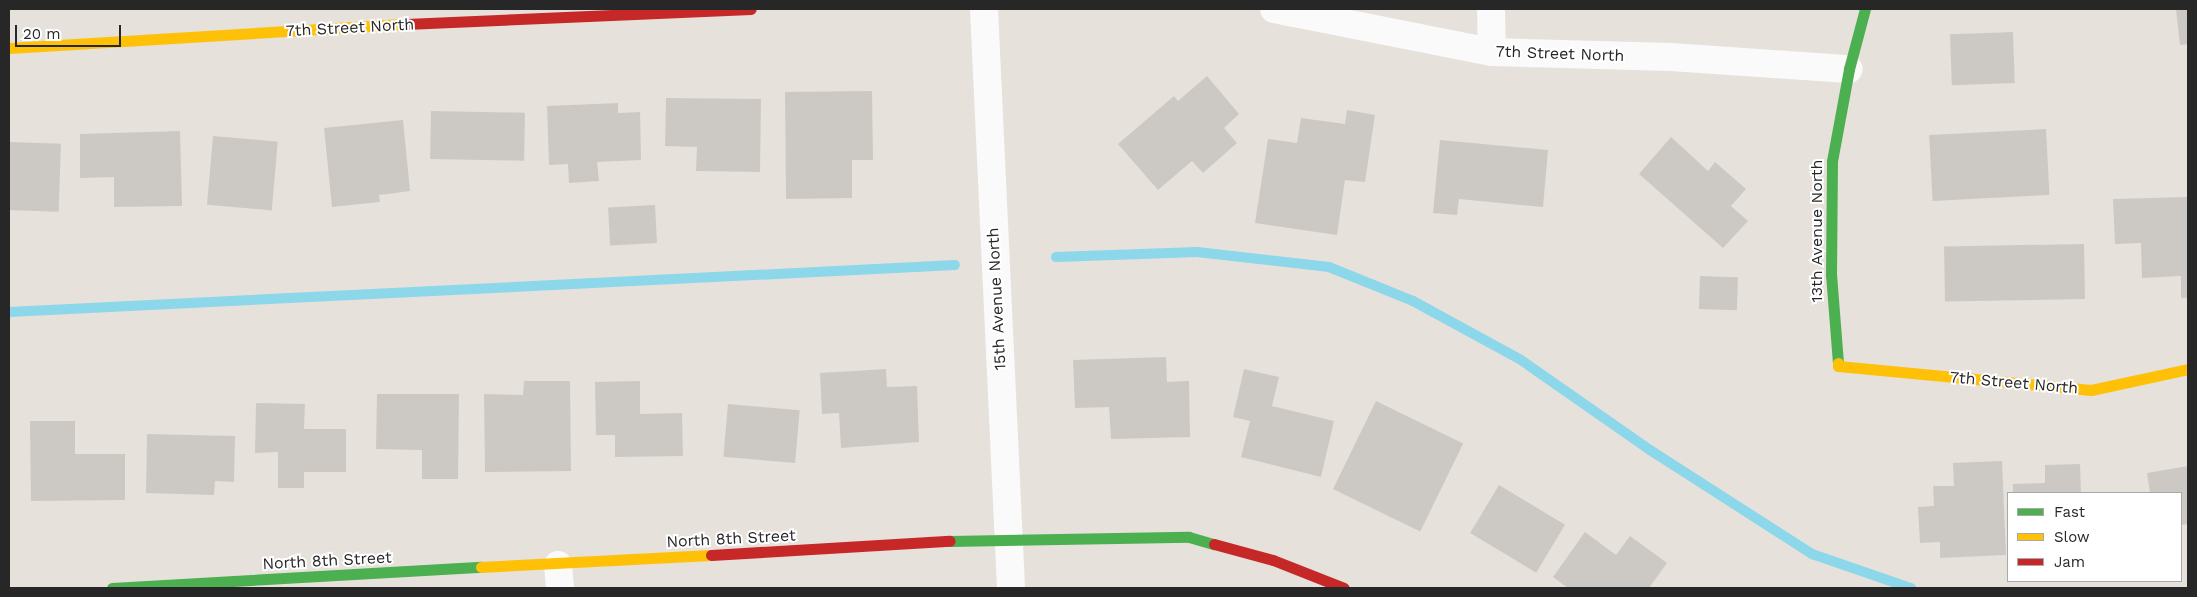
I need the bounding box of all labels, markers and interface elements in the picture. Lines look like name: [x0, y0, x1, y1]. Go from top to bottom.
scale bar: [18, 15, 124, 47]
street label: 7th Street North: [285, 15, 415, 41]
text: 20 m: [23, 25, 61, 43]
street label: 7th Street North: [1495, 42, 1625, 66]
street label: 13th Avenue North: [1807, 159, 1827, 303]
street label: 15th Avenue North: [984, 227, 1010, 371]
street label: 7th Street North: [1949, 368, 2079, 398]
legend: [2007, 492, 2182, 582]
text: Fast: [2054, 503, 2085, 521]
street label: North 8th Street: [666, 526, 796, 552]
text: Slow: [2054, 528, 2090, 546]
street label: North 8th Street: [262, 548, 392, 574]
text: Jam: [2054, 553, 2085, 571]

